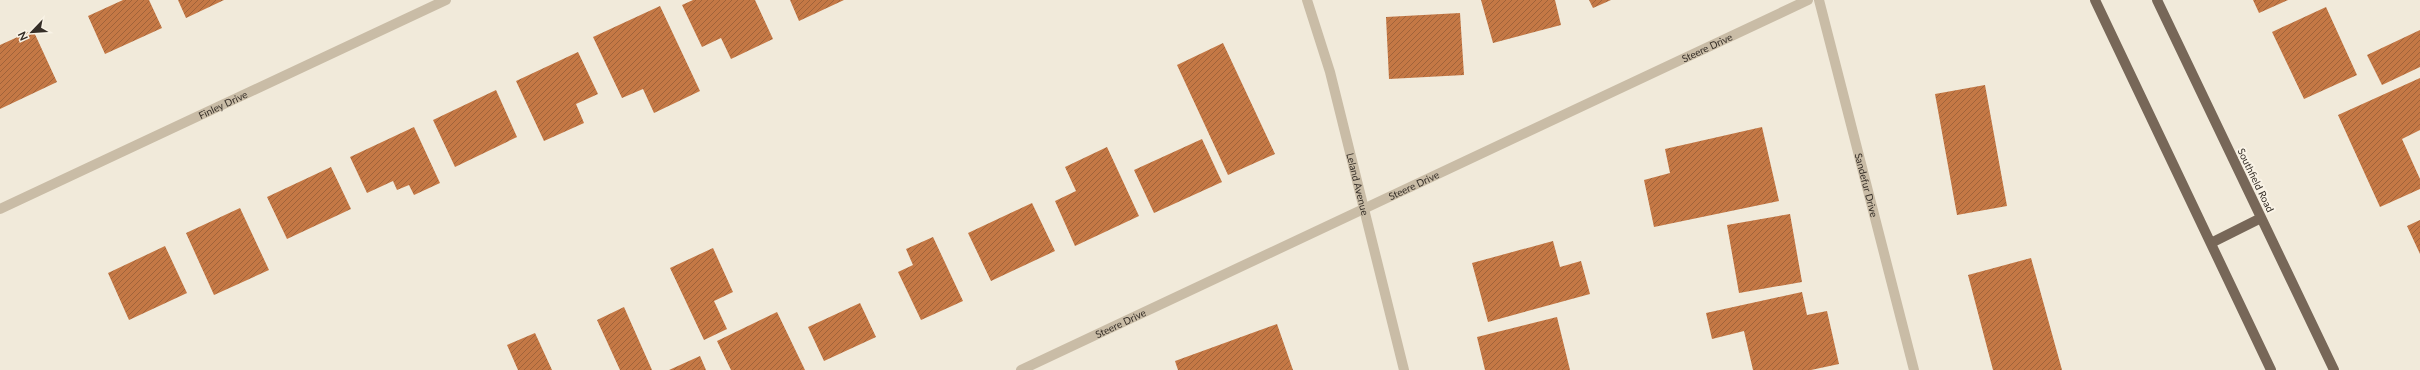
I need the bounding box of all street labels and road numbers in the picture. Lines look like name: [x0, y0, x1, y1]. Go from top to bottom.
street label: Steere Drive: [1680, 30, 1734, 65]
street label: Finley Drive: [196, 88, 249, 121]
street label: Southfield Road: [2235, 146, 2277, 214]
street label: Leland Avenue: [1344, 152, 1371, 217]
street label: Sandefur Drive: [1853, 152, 1880, 218]
street label: Steere Drive: [1387, 168, 1441, 202]
street label: Steere Drive: [1093, 306, 1148, 340]

